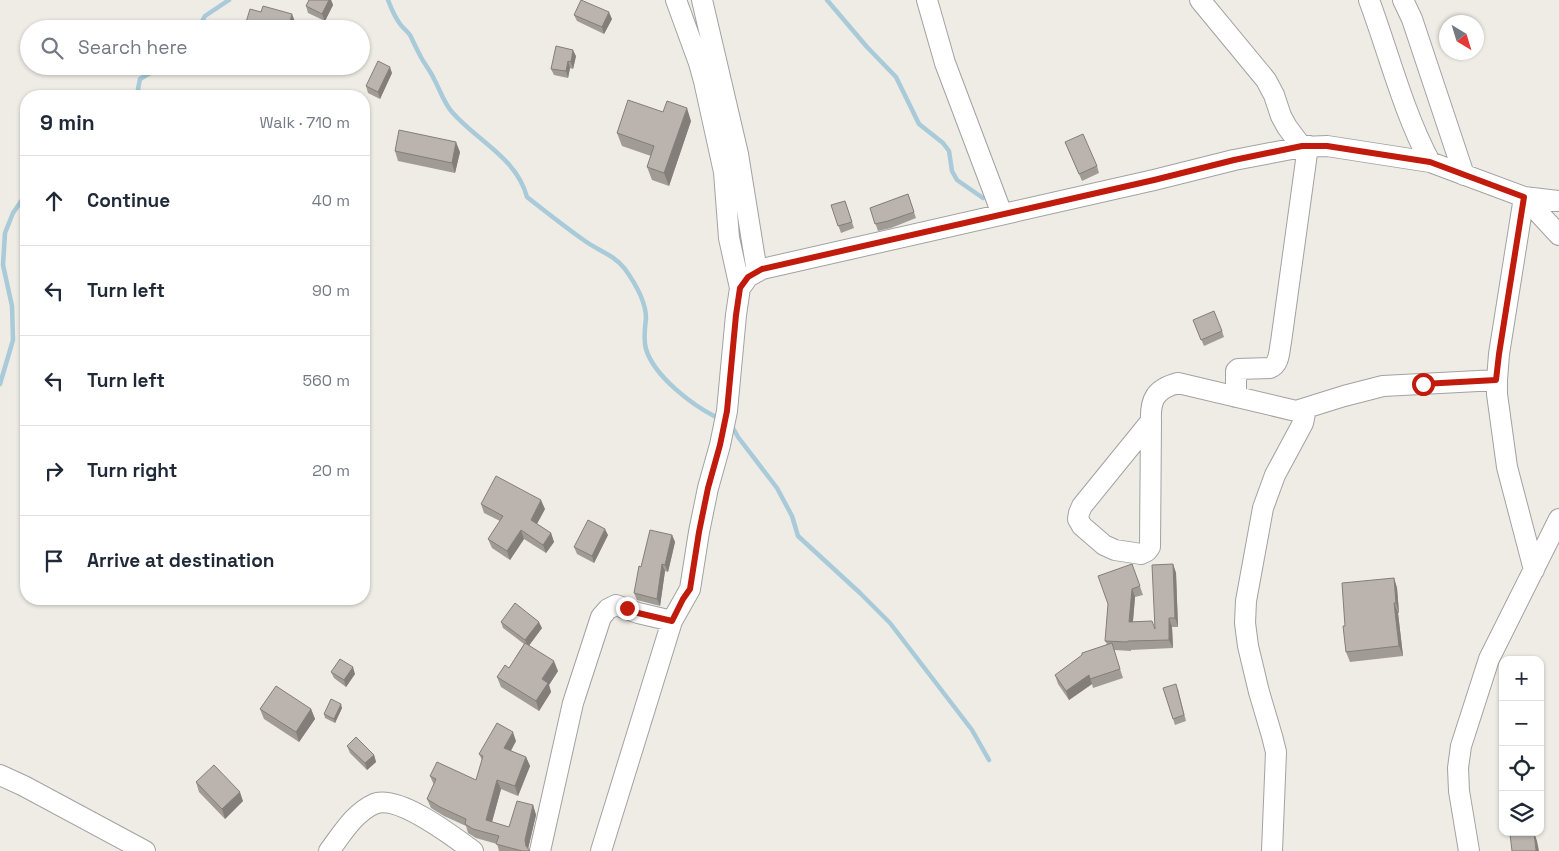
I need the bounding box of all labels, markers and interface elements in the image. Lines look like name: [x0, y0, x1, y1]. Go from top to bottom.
north arrow: [1439, 15, 1484, 60]
search box: [20, 20, 370, 75]
icon: search: [38, 34, 66, 62]
text: Search here: [78, 35, 188, 60]
text: 9 min: [40, 109, 95, 136]
text: Walk · 710 m: [260, 112, 350, 133]
icon: ahead: [40, 187, 68, 215]
text: Continue: [87, 188, 170, 213]
text: 40 m: [312, 190, 350, 211]
icon: left: [40, 277, 68, 305]
text: Turn left: [87, 278, 165, 303]
text: 90 m: [312, 280, 350, 301]
icon: left: [40, 367, 68, 395]
text: Turn left: [87, 368, 165, 393]
text: 560 m: [302, 370, 350, 391]
route start: [1412, 373, 1435, 396]
icon: right: [40, 457, 68, 485]
text: Turn right: [87, 458, 177, 483]
text: 20 m: [312, 460, 350, 481]
icon: arrive: [40, 547, 68, 575]
text: Arrive at destination: [87, 548, 275, 573]
route end: [616, 597, 639, 620]
map controls: [1499, 656, 1544, 836]
button: +: [1499, 656, 1544, 701]
button: −: [1499, 701, 1544, 746]
button: locate: [1499, 746, 1544, 791]
button: layers: [1499, 791, 1544, 836]

